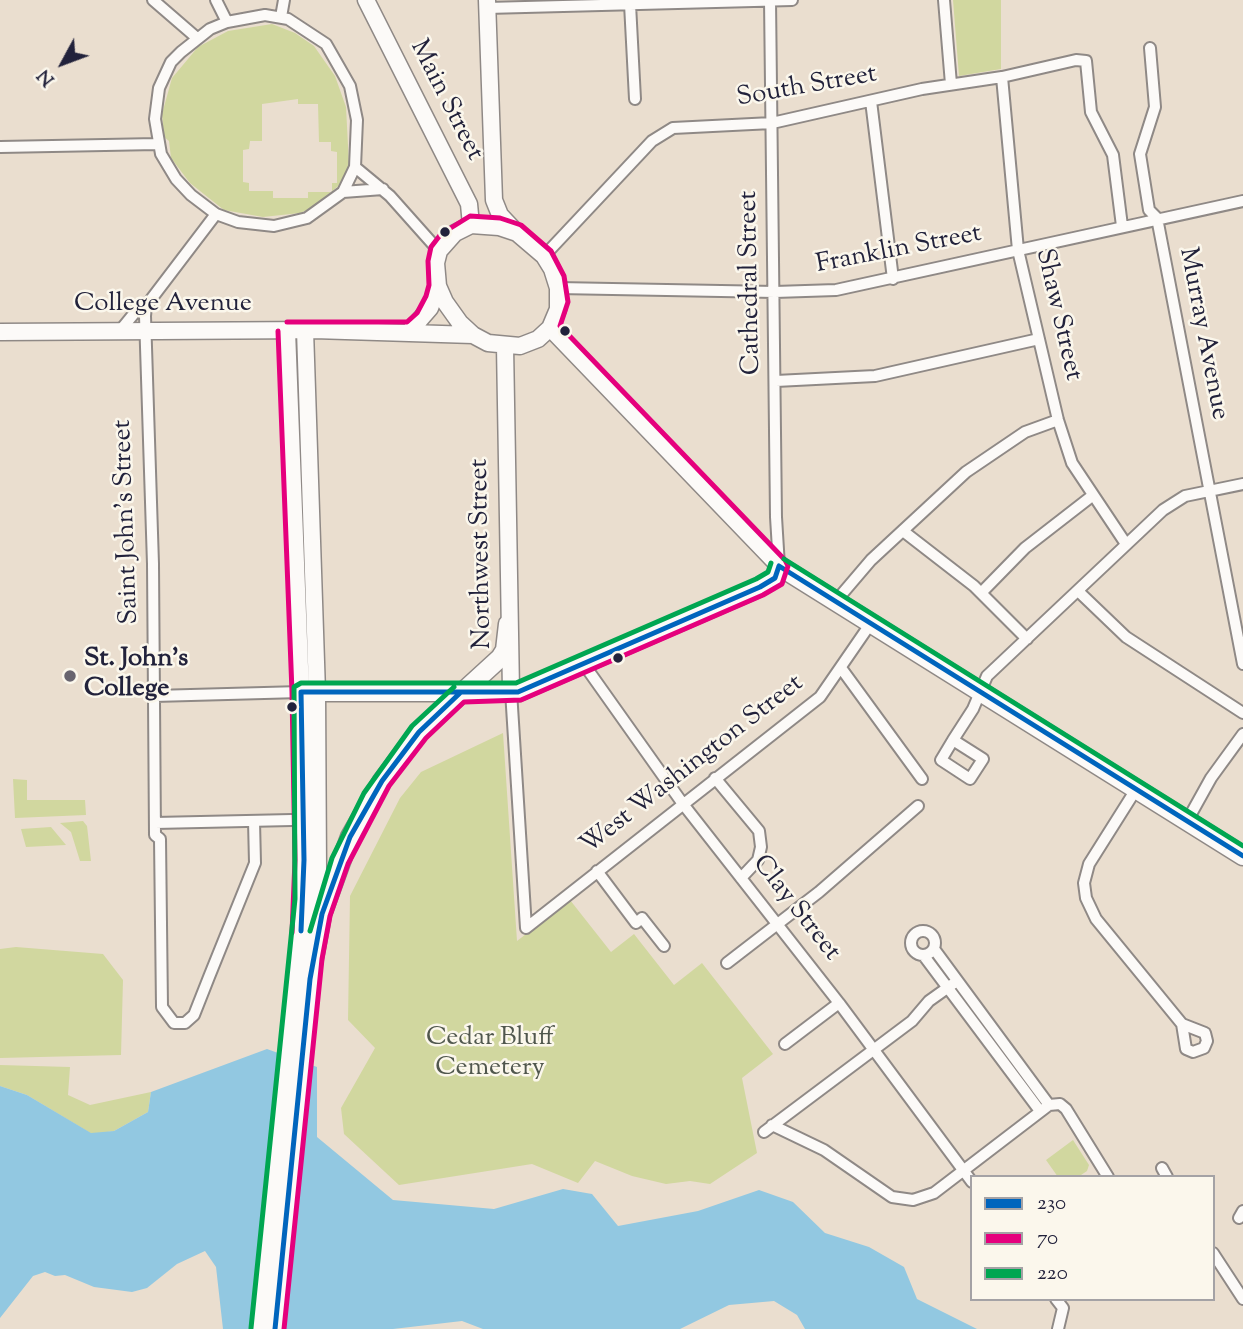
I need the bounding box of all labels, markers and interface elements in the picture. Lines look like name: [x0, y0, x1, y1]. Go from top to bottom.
north arrow: [28, 28, 98, 98]
street label: Main Street: [401, 35, 489, 167]
street label: South Street: [735, 60, 879, 116]
text: N: [32, 63, 62, 92]
street label: Cathedral Street: [735, 191, 769, 375]
street label: Franklin Street: [814, 220, 984, 282]
unlabelled marker: [438, 225, 452, 239]
street label: Murray Avenue: [1170, 245, 1234, 423]
street label: Shaw Street: [1027, 246, 1087, 384]
street label: College Avenue: [74, 290, 252, 322]
unlabelled marker: [558, 324, 572, 338]
street label: Saint John's Street: [109, 419, 147, 625]
street label: Northwest Street: [466, 458, 500, 650]
place label: St. John's College: [84, 645, 188, 706]
unlabelled marker: [611, 651, 625, 665]
marker: St. John's College: [62, 668, 78, 684]
street label: West Washington Street: [575, 669, 811, 863]
unlabelled marker: [285, 700, 299, 714]
street label: Clay Street: [744, 850, 846, 968]
park label: Cedar Bluff Cemetery: [426, 1024, 554, 1086]
legend: [970, 1175, 1215, 1301]
text: 230: [1037, 1189, 1066, 1219]
text: 70: [1037, 1224, 1058, 1254]
text: 220: [1037, 1259, 1068, 1289]

